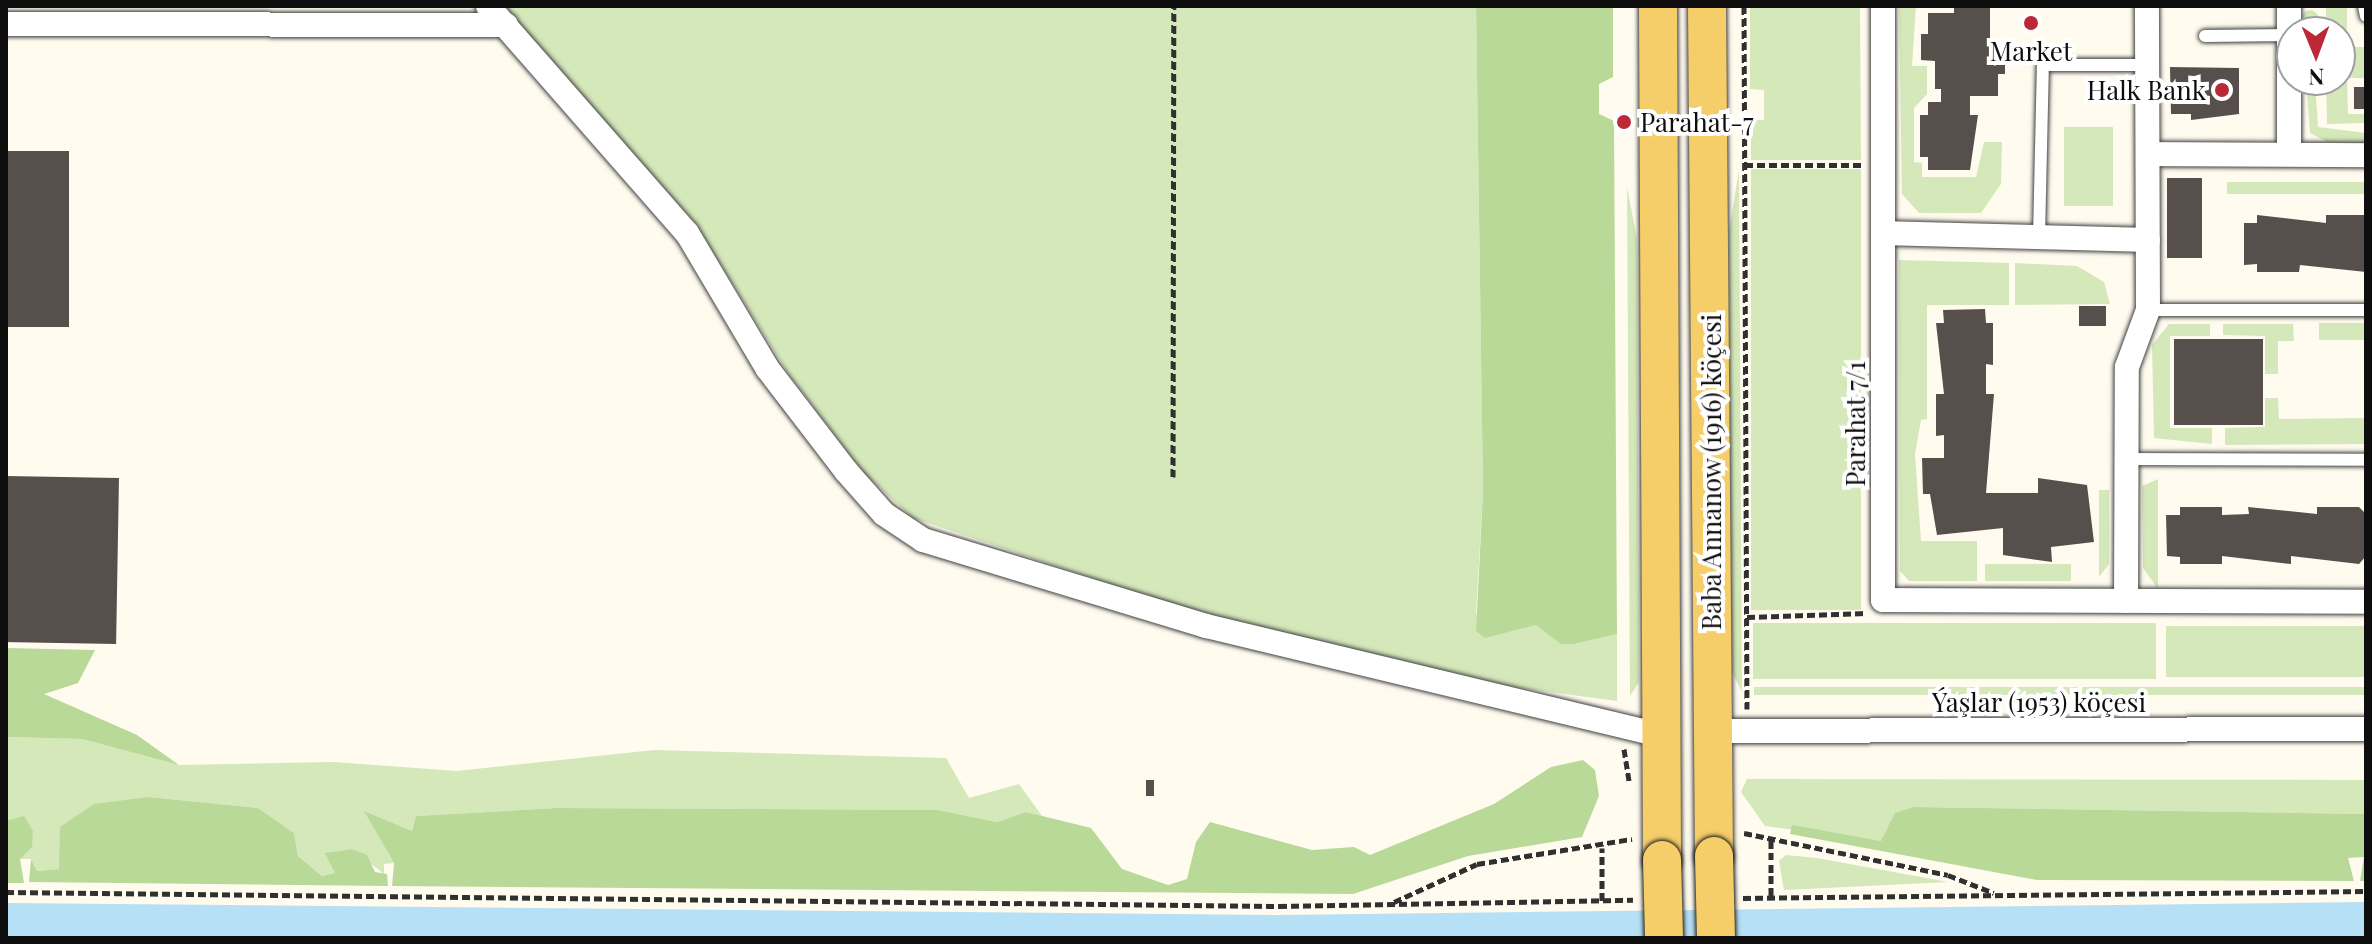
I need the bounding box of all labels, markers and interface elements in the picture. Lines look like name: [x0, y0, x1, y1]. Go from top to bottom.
marker: Market: [2022, 14, 2040, 32]
north arrow: [2276, 16, 2356, 96]
place label: Market: [1990, 35, 2072, 67]
text: N: [2308, 63, 2325, 93]
place label: Halk Bank: [2086, 74, 2206, 106]
marker: Halk Bank: [2213, 81, 2231, 99]
place label: Parahat-7: [1640, 106, 1753, 138]
marker: Parahat-7: [1615, 113, 1633, 131]
street label: Baba Annanow (1916) köçesi: [1695, 312, 1727, 632]
street label: Parahat 7/1: [1839, 361, 1871, 487]
street label: Ýaşlar (1953) köçesi: [1931, 686, 2147, 718]

